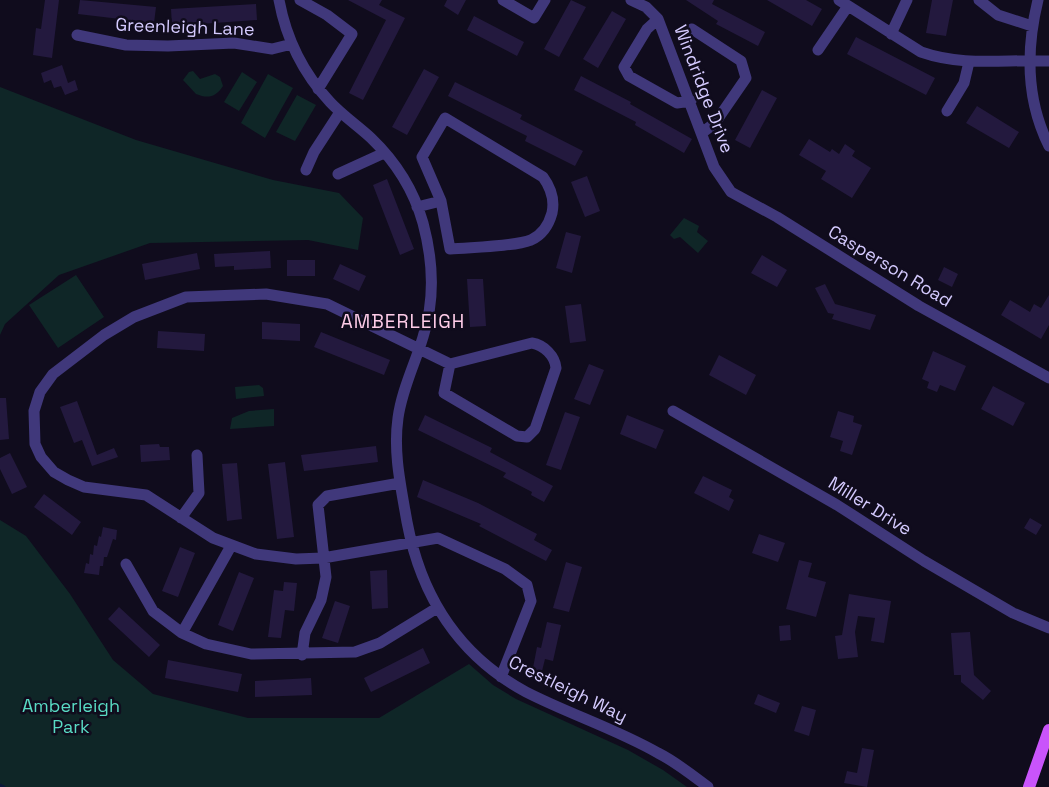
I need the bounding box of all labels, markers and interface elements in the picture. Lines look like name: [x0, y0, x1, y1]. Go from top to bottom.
street label: Greenleigh Lane: [115, 13, 255, 40]
street label: Windridge Drive: [669, 21, 739, 156]
street label: Casperson Road: [824, 219, 956, 312]
district label: AMBERLEIGH: [341, 309, 465, 334]
street label: Miller Drive: [824, 471, 916, 540]
street label: Crestleigh Way: [505, 650, 631, 727]
park label: Amberleigh Park: [22, 694, 120, 738]

